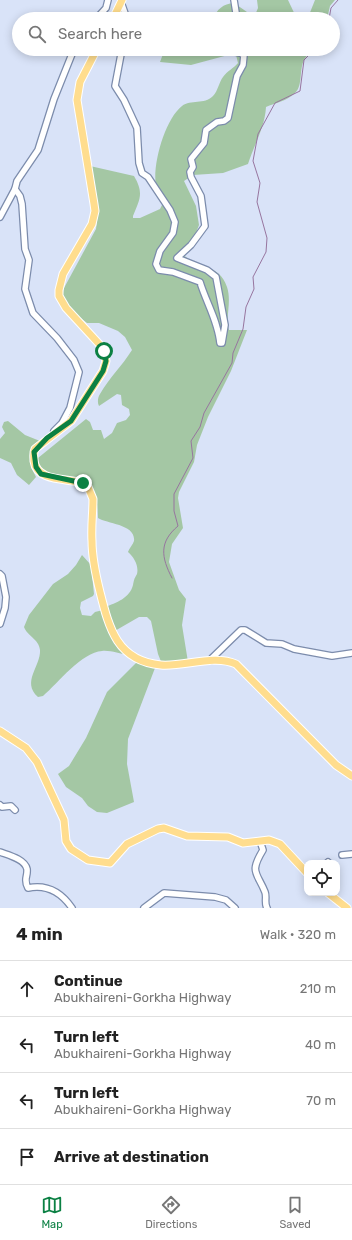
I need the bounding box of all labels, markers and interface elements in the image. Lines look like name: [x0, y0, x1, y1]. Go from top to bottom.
search box: [12, 12, 340, 56]
icon: search: [26, 23, 48, 45]
text: Search here: [58, 25, 142, 43]
route start: [95, 342, 113, 360]
route end: [74, 474, 92, 492]
map controls: [304, 860, 340, 896]
button: locate: [304, 860, 340, 896]
text: 4 min: [16, 924, 63, 944]
text: Walk · 320 m: [260, 927, 336, 942]
text: Continue: [54, 972, 123, 990]
icon: ahead: [16, 978, 38, 1000]
text: 210 m: [300, 981, 336, 996]
text: Abukhaireni-Gorkha Highway: [54, 990, 231, 1005]
text: Turn left: [54, 1028, 119, 1046]
icon: left: [16, 1034, 38, 1056]
text: 40 m: [305, 1037, 336, 1052]
text: Abukhaireni-Gorkha Highway: [54, 1046, 231, 1061]
text: Turn left: [54, 1084, 119, 1102]
icon: left: [16, 1090, 38, 1112]
text: 70 m: [306, 1093, 336, 1108]
text: Abukhaireni-Gorkha Highway: [54, 1102, 231, 1117]
icon: arrive: [16, 1146, 38, 1168]
text: Arrive at destination: [54, 1148, 209, 1166]
tab: Map: [41, 1194, 63, 1231]
tab: Directions: [145, 1194, 197, 1231]
tab: Saved: [280, 1194, 311, 1231]

